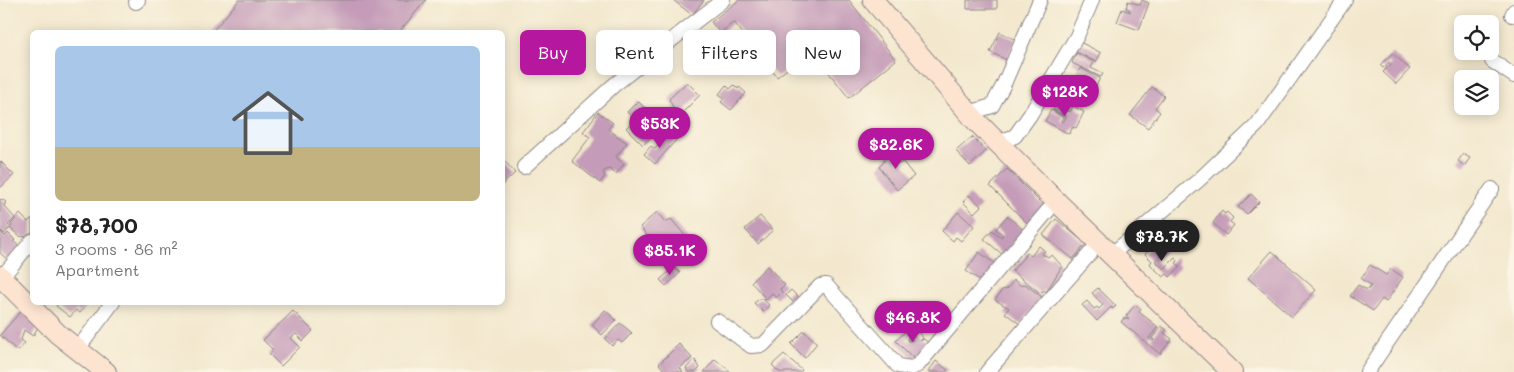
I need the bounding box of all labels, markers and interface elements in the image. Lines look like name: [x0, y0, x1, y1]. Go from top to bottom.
map controls: [1454, 15, 1499, 115]
button: locate: [1454, 15, 1499, 60]
chip: Buy: [520, 30, 586, 75]
chip: Rent: [596, 30, 673, 75]
chip: Filters: [683, 30, 776, 75]
chip: New: [786, 30, 860, 75]
button: layers: [1454, 70, 1499, 115]
pin: $128K: [1030, 74, 1100, 117]
icon: home: [223, 78, 313, 168]
text: $128K: [1042, 80, 1088, 101]
pin: $53K: [630, 106, 690, 149]
text: $53K: [640, 112, 680, 133]
pin: $82.6K: [855, 128, 937, 170]
text: $82.6K: [869, 133, 923, 154]
text: $78,700: [55, 211, 138, 238]
pin: $78.7K: [1121, 220, 1203, 262]
text: $78.7K: [1135, 225, 1189, 246]
pin: $85.1K: [629, 234, 711, 276]
text: 3 rooms · 86 m²: [55, 238, 178, 259]
text: $85.1K: [644, 239, 696, 260]
text: Apartment: [55, 259, 140, 280]
pin: $46.8K: [872, 300, 954, 343]
text: $46.8K: [885, 306, 941, 327]

